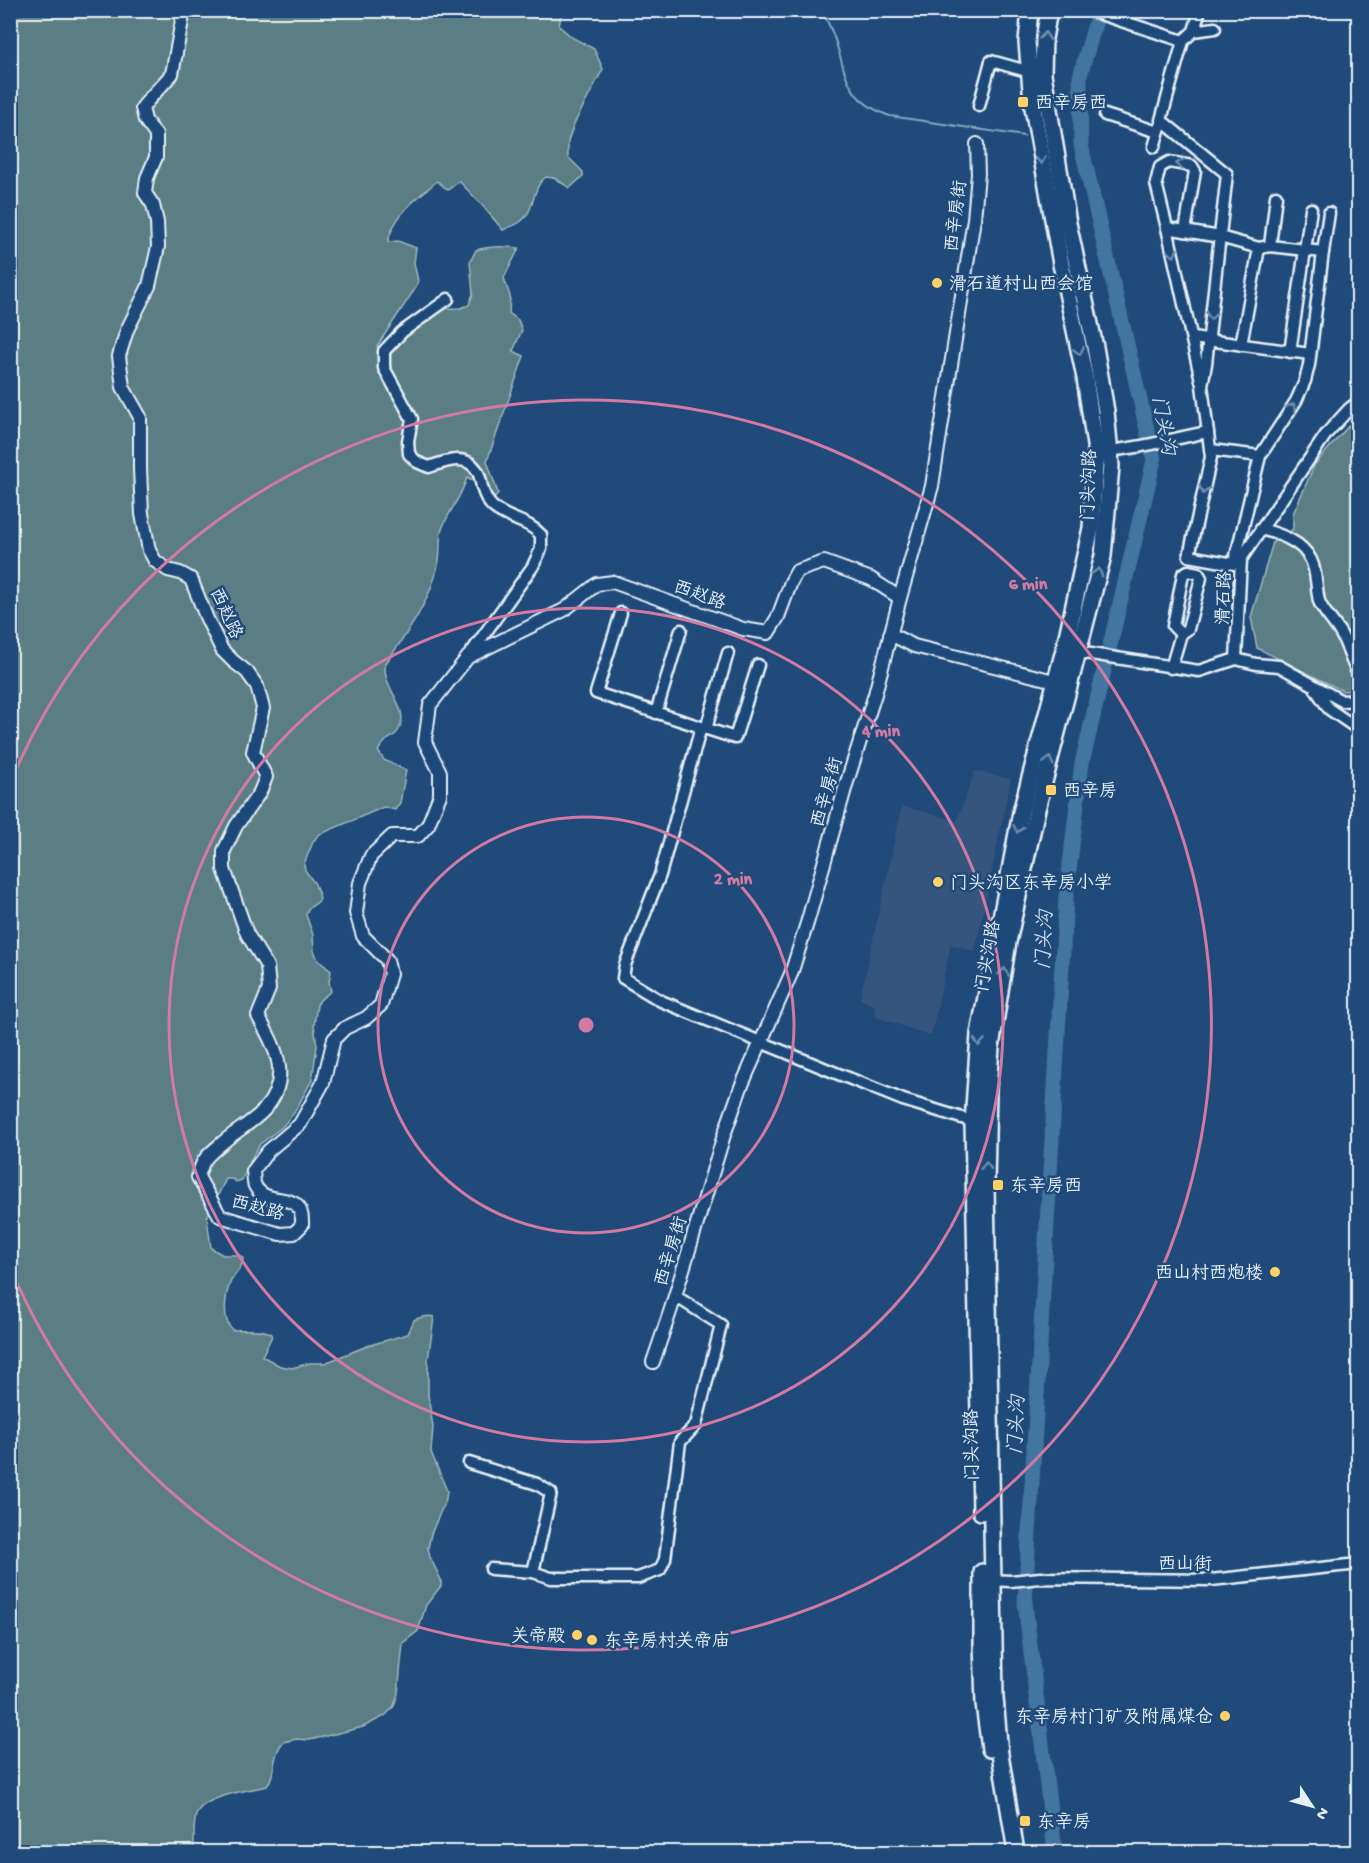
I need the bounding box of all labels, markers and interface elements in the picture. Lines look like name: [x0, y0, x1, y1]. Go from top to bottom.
one-way arrow: [1038, 31, 1051, 41]
place label: 西辛房西: [1035, 93, 1107, 115]
marker: 西辛房西: [1016, 95, 1030, 109]
one-way arrow: [1034, 154, 1047, 164]
one-way arrow: [1175, 158, 1184, 170]
street label: 西辛房街: [942, 179, 972, 253]
one-way arrow: [1166, 248, 1179, 258]
place label: 滑石道村山西会馆: [949, 274, 1093, 296]
marker: 滑石道村山西会馆: [930, 276, 944, 290]
one-way arrow: [1205, 312, 1218, 321]
one-way arrow: [1072, 346, 1085, 356]
water label: 门头沟: [1145, 394, 1180, 459]
one-way arrow: [1284, 403, 1296, 413]
street label: 门头沟路: [1078, 449, 1102, 521]
one-way arrow: [1198, 484, 1211, 494]
one-way arrow: [1091, 567, 1104, 577]
street label: 滑石路: [1213, 571, 1237, 625]
text: 6 min: [1009, 575, 1048, 596]
street label: 西赵路: [670, 576, 728, 615]
street label: 西赵路: [204, 585, 247, 643]
text: 4 min: [861, 722, 900, 743]
street label: 西辛房街: [807, 755, 848, 830]
one-way arrow: [1042, 756, 1055, 766]
place label: 西辛房: [1063, 781, 1117, 803]
marker: 西辛房: [1044, 783, 1058, 797]
one-way arrow: [1012, 824, 1025, 834]
text: 2 min: [714, 870, 753, 891]
place label: 门头沟区东辛房小学: [950, 873, 1112, 895]
marker: 门头沟区东辛房小学: [931, 875, 945, 889]
water label: 门头沟: [1031, 908, 1060, 971]
street label: 门头沟路: [972, 919, 1006, 994]
one-way arrow: [997, 967, 1009, 976]
centre of rings: [576, 1015, 596, 1035]
one-way arrow: [972, 1037, 985, 1046]
one-way arrow: [980, 1161, 993, 1170]
place label: 东辛房西: [1010, 1176, 1082, 1198]
marker: 东辛房西: [991, 1178, 1005, 1192]
street label: 西赵路: [229, 1191, 286, 1227]
street label: 西辛房街: [651, 1214, 693, 1289]
place label: 西山村西炮楼: [1155, 1263, 1263, 1285]
marker: 西山村西炮楼: [1268, 1265, 1282, 1279]
water label: 门头沟: [1003, 1393, 1032, 1456]
street label: 门头沟路: [961, 1409, 985, 1481]
street label: 西山街: [1158, 1554, 1212, 1576]
place label: 关帝殿: [511, 1626, 565, 1648]
marker: 关帝殿: [570, 1628, 584, 1642]
place label: 东辛房村关帝庙: [604, 1631, 730, 1653]
marker: 东辛房村关帝庙: [585, 1633, 599, 1647]
place label: 东辛房村门矿及附属煤仓: [1015, 1706, 1213, 1729]
marker: 东辛房村门矿及附属煤仓: [1218, 1709, 1232, 1723]
north arrow: [1282, 1776, 1342, 1836]
text: N: [1310, 1803, 1332, 1823]
place label: 东辛房: [1037, 1812, 1091, 1834]
marker: 东辛房: [1018, 1814, 1032, 1828]

